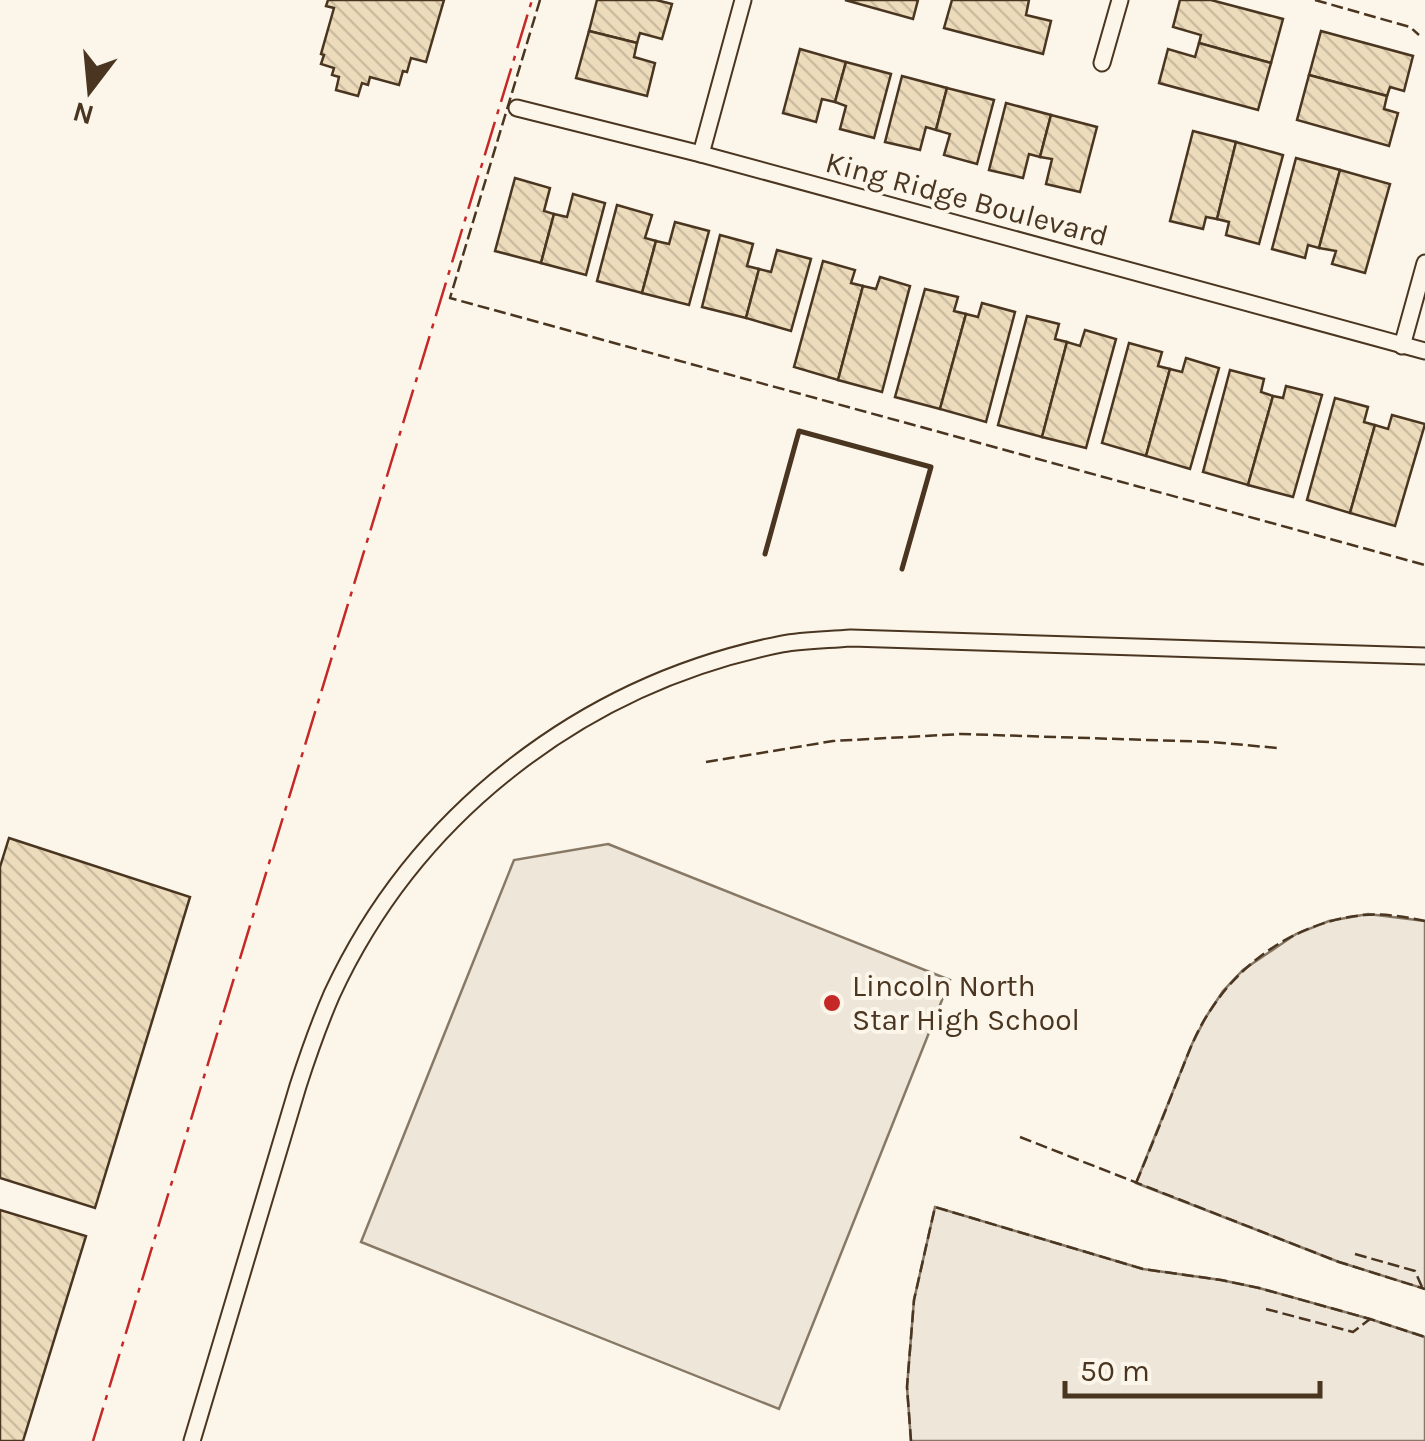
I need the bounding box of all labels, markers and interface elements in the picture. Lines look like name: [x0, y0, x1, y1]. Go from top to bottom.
north arrow: [40, 40, 140, 140]
text: N: [69, 95, 97, 132]
street label: King Ridge Boulevard: [822, 144, 1112, 254]
place label: Lincoln North Star High School: [852, 968, 1080, 1038]
marker: Lincoln North Star High School: [821, 992, 843, 1014]
scale bar: [1065, 1336, 1320, 1398]
text: 50 m: [1080, 1353, 1150, 1389]

